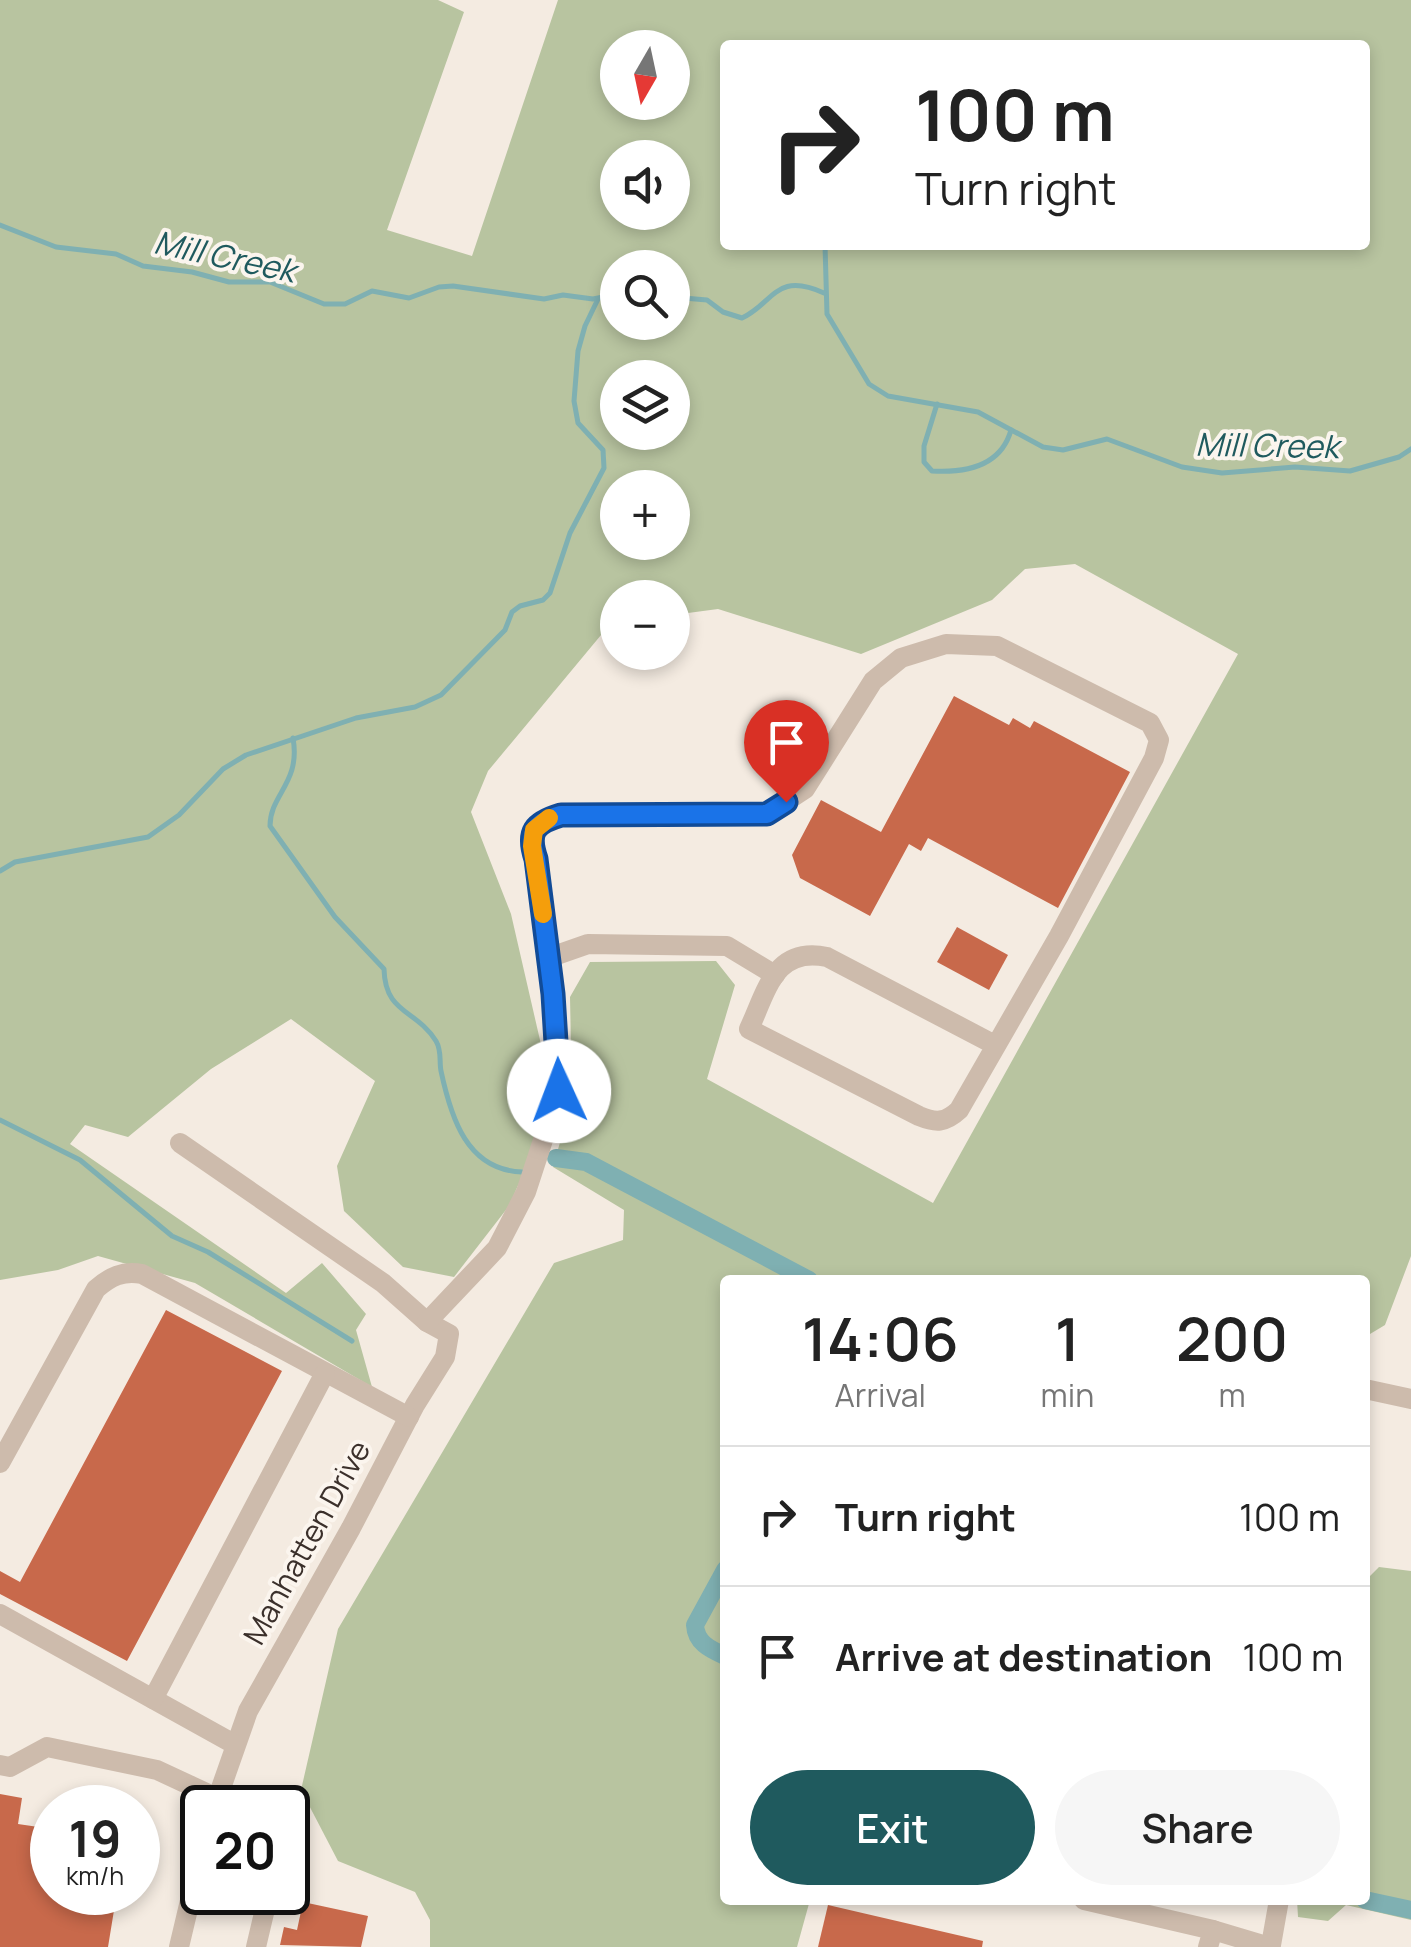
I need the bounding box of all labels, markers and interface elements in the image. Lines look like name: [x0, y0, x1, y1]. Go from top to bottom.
north arrow: [600, 30, 690, 120]
map controls: [600, 30, 690, 670]
text: 100 m: [915, 66, 1115, 162]
icon: right: [750, 80, 880, 210]
button: sound: [600, 140, 690, 230]
text: Turn right: [915, 157, 1116, 219]
water label: Mill Creek: [150, 220, 304, 293]
button: search: [600, 250, 690, 340]
button: layers: [600, 360, 690, 450]
water label: Mill Creek: [1195, 422, 1343, 468]
button: +: [600, 470, 690, 560]
button: −: [600, 580, 690, 670]
pin: [744, 700, 829, 803]
icon: arrive: [759, 715, 814, 770]
position arrow: [507, 1039, 611, 1143]
text: 14:06: [802, 1297, 959, 1379]
text: 1: [1055, 1297, 1080, 1379]
text: 200: [1176, 1297, 1288, 1379]
text: Arrival: [835, 1373, 926, 1417]
text: min: [1041, 1373, 1094, 1417]
text: m: [1219, 1373, 1246, 1417]
street label: Manhatten Drive: [233, 1433, 379, 1651]
icon: right: [750, 1489, 805, 1544]
text: Turn right: [835, 1490, 1016, 1542]
text: 100 m: [1239, 1490, 1340, 1542]
icon: arrive: [750, 1629, 805, 1684]
text: Arrive at destination: [835, 1630, 1212, 1682]
text: 100 m: [1242, 1630, 1343, 1682]
button: Exit: [750, 1770, 1035, 1885]
button: Share: [1055, 1770, 1340, 1885]
speed limit sign: 20: [180, 1785, 310, 1915]
text: 19: [69, 1804, 121, 1872]
text: km/h: [66, 1858, 124, 1893]

